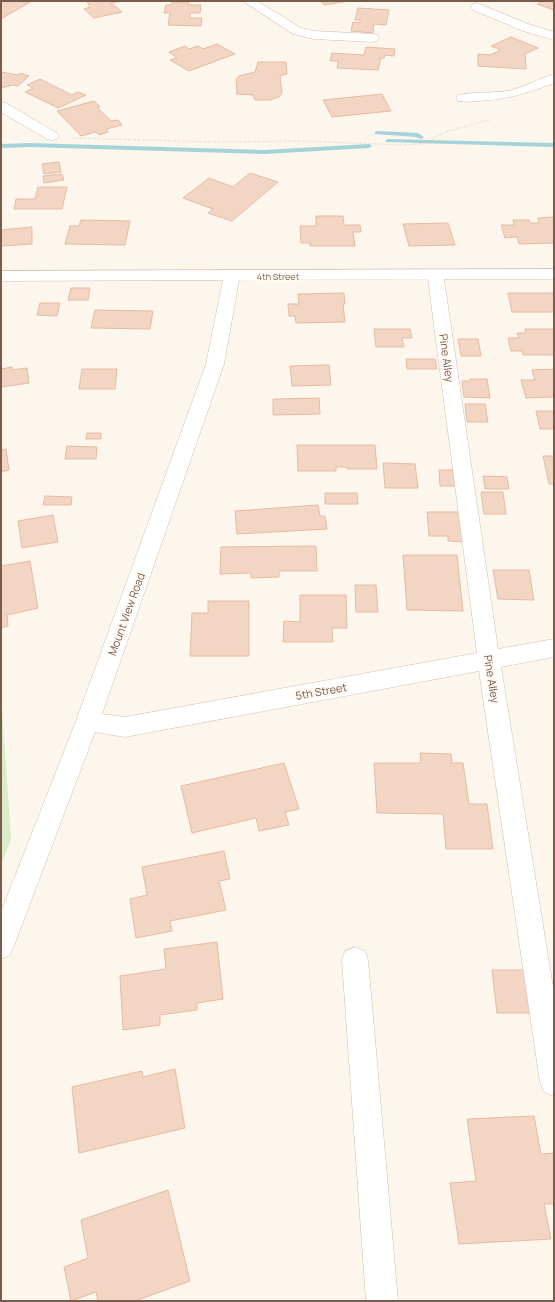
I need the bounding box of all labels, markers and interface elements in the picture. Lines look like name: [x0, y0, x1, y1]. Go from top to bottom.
street label: 4th Street: [257, 270, 300, 283]
street label: Pine Alley: [436, 333, 458, 383]
street label: Mount View Road: [104, 570, 148, 658]
street label: Pine Alley: [481, 654, 503, 704]
street label: 5th Street: [294, 679, 348, 703]

